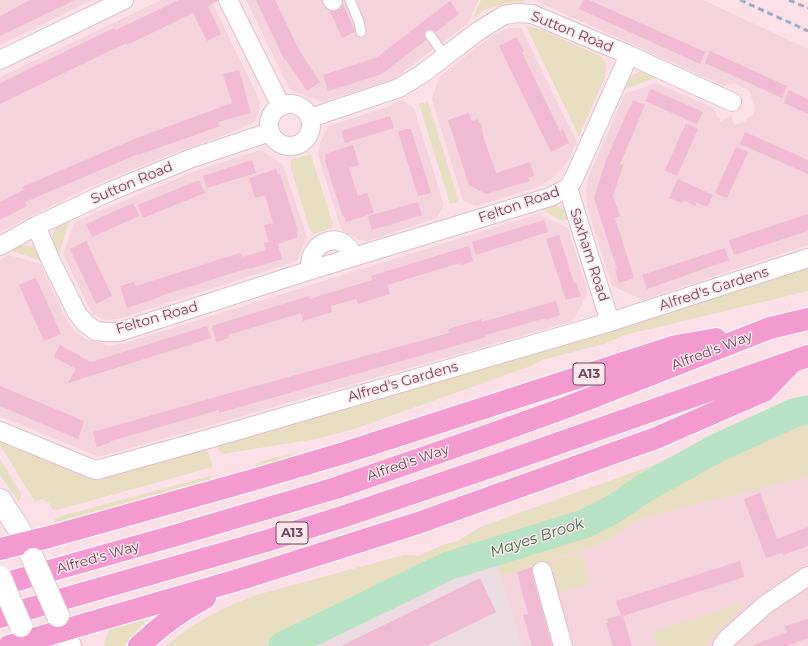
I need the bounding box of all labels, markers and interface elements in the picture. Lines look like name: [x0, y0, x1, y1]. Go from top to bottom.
street label: Sutton Road: [528, 8, 616, 56]
street label: Sutton Road: [88, 158, 176, 208]
street label: Felton Road: [476, 183, 562, 227]
street label: Saxham Road: [566, 206, 612, 304]
street label: Alfred's Gardens: [657, 263, 771, 315]
street label: Felton Road: [114, 298, 200, 338]
street label: Alfred's Way: [669, 328, 755, 374]
street label: Alfred's Gardens: [346, 358, 460, 406]
road number: A13: [573, 363, 605, 385]
street label: Alfred's Way: [365, 441, 451, 485]
water label: Mayes Brook: [488, 514, 586, 562]
road number: A13: [276, 522, 308, 544]
street label: Alfred's Way: [55, 538, 141, 578]

